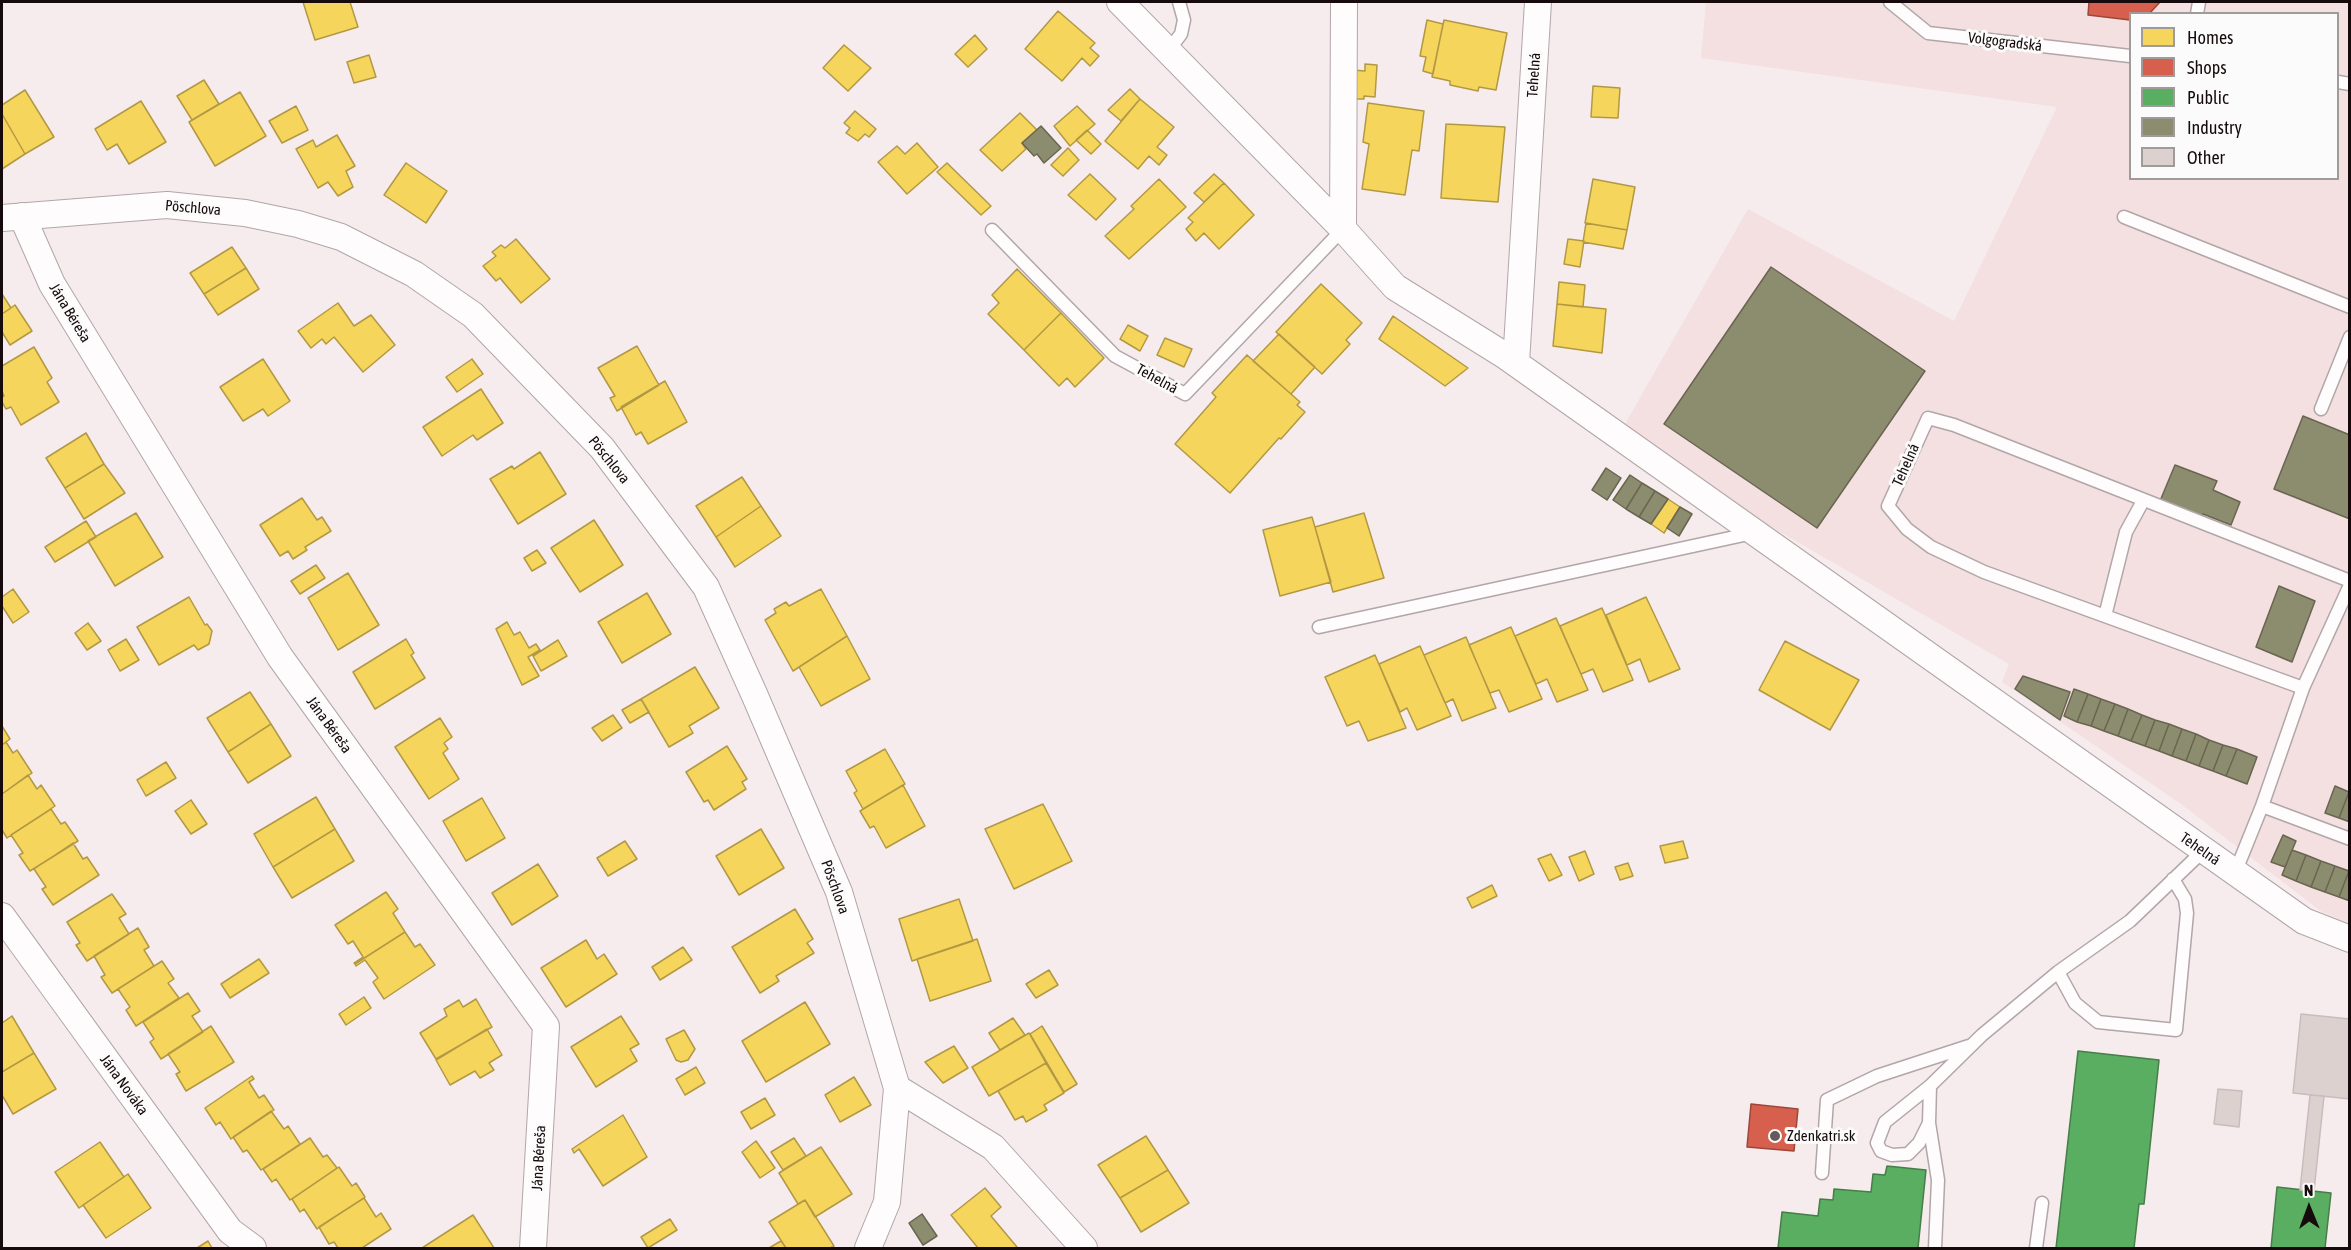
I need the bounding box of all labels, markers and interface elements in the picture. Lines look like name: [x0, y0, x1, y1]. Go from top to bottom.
legend: [2129, 12, 2339, 180]
text: Homes: [2187, 27, 2233, 48]
street label: Volgogradská: [1967, 29, 2043, 55]
street label: Tehelná: [1523, 52, 1545, 98]
text: Shops: [2187, 57, 2227, 78]
text: Public: [2187, 87, 2229, 108]
text: Industry: [2187, 117, 2242, 138]
text: Other: [2187, 147, 2225, 168]
street label: Pöschlova: [164, 197, 222, 219]
street label: Jána Béreša: [45, 280, 95, 346]
street label: Tehelná: [1133, 360, 1181, 398]
street label: Pöschlova: [584, 433, 634, 487]
street label: Tehelná: [1889, 441, 1923, 489]
street label: Jána Béreša: [302, 693, 356, 757]
street label: Tehelná: [2176, 829, 2224, 869]
street label: Pöschlova: [817, 858, 853, 916]
street label: Jána Nováka: [96, 1051, 152, 1119]
street label: Jána Béreša: [528, 1125, 550, 1191]
place label: Zdenkatri.sk: [1787, 1127, 1855, 1145]
marker: Zdenkatri.sk: [1768, 1129, 1782, 1143]
north arrow: [2279, 1178, 2339, 1238]
text: N: [2304, 1181, 2314, 1199]

